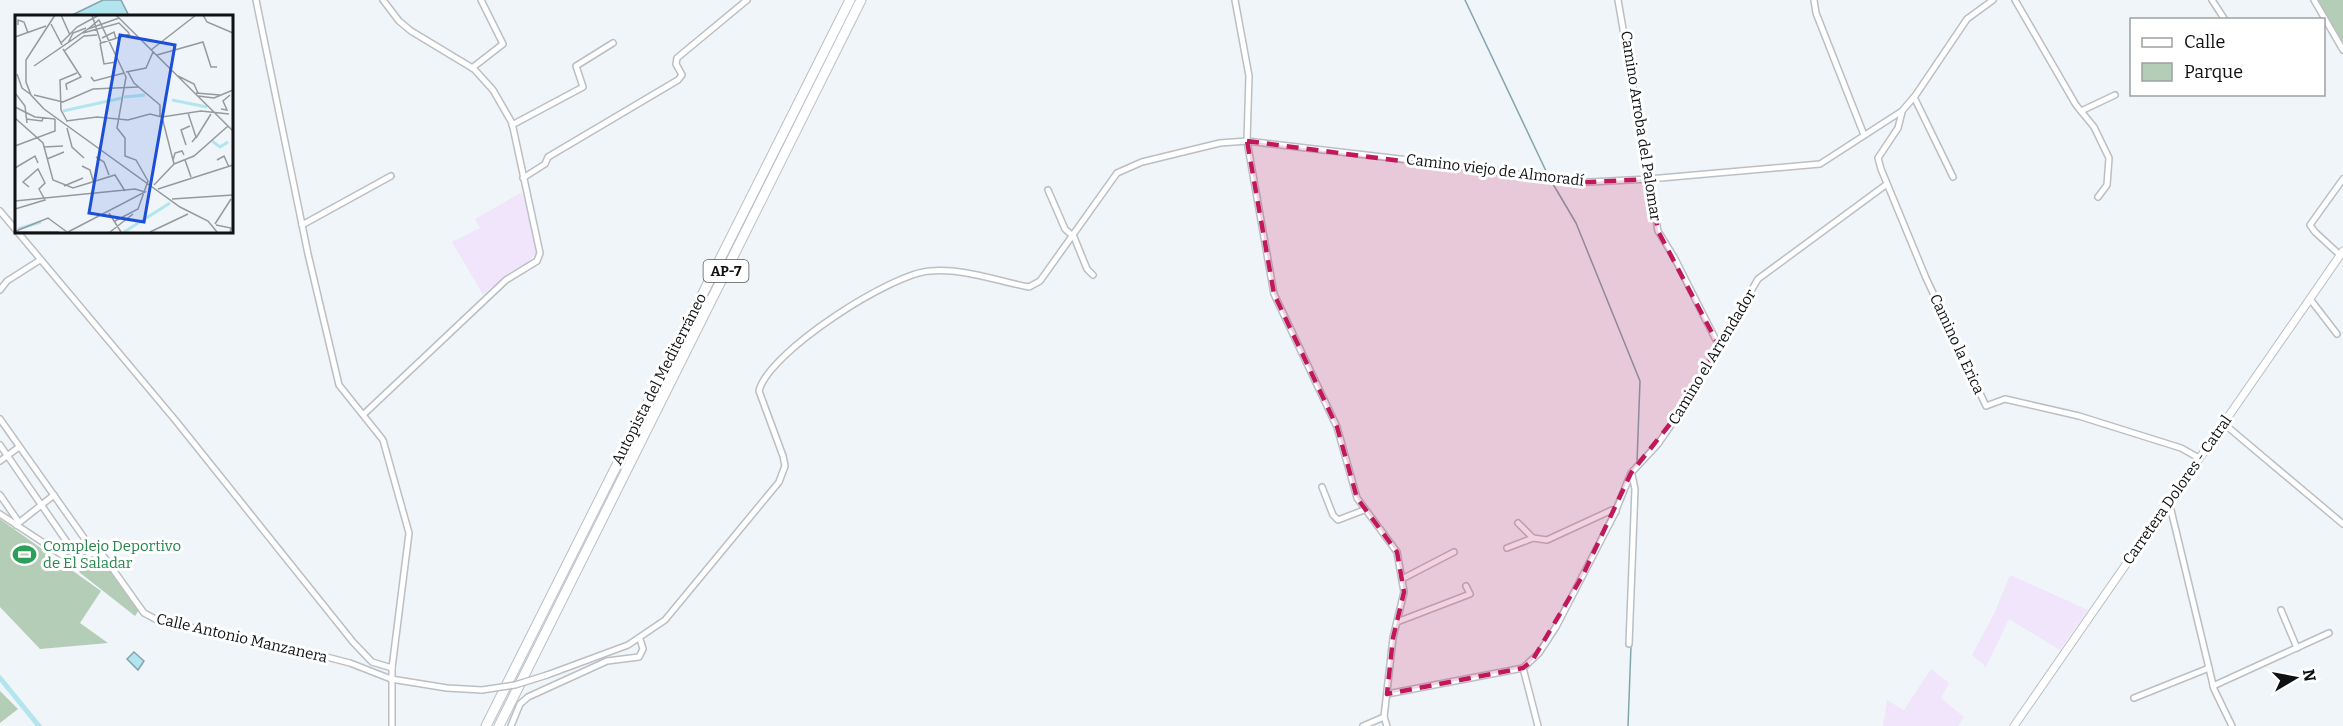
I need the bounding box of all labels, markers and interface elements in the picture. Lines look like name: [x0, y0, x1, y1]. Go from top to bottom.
inset map: [15, 15, 232, 232]
legend: [2130, 18, 2325, 96]
street label: Camino Arroba del Palomar: [1617, 30, 1665, 223]
text: Calle: [2184, 31, 2225, 53]
text: Parque: [2184, 61, 2243, 83]
street label: Camino viejo de Almoradí: [1405, 150, 1585, 190]
road number: AP-7: [704, 260, 748, 282]
street label: Camino el Arrendador: [1664, 286, 1760, 428]
street label: Autopista del Mediterráneo: [608, 290, 710, 468]
street label: Camino la Erica: [1926, 291, 1988, 397]
street label: Carretera Dolores - Catral: [2119, 412, 2235, 568]
place label: Complejo Deportivo de El Saladar: [43, 537, 181, 572]
sports icon: Complejo Deportivo de El Saladar: [12, 542, 38, 568]
street label: Calle Antonio Manzanera: [155, 610, 329, 666]
north arrow: [2265, 648, 2325, 708]
text: N: [2299, 668, 2320, 683]

